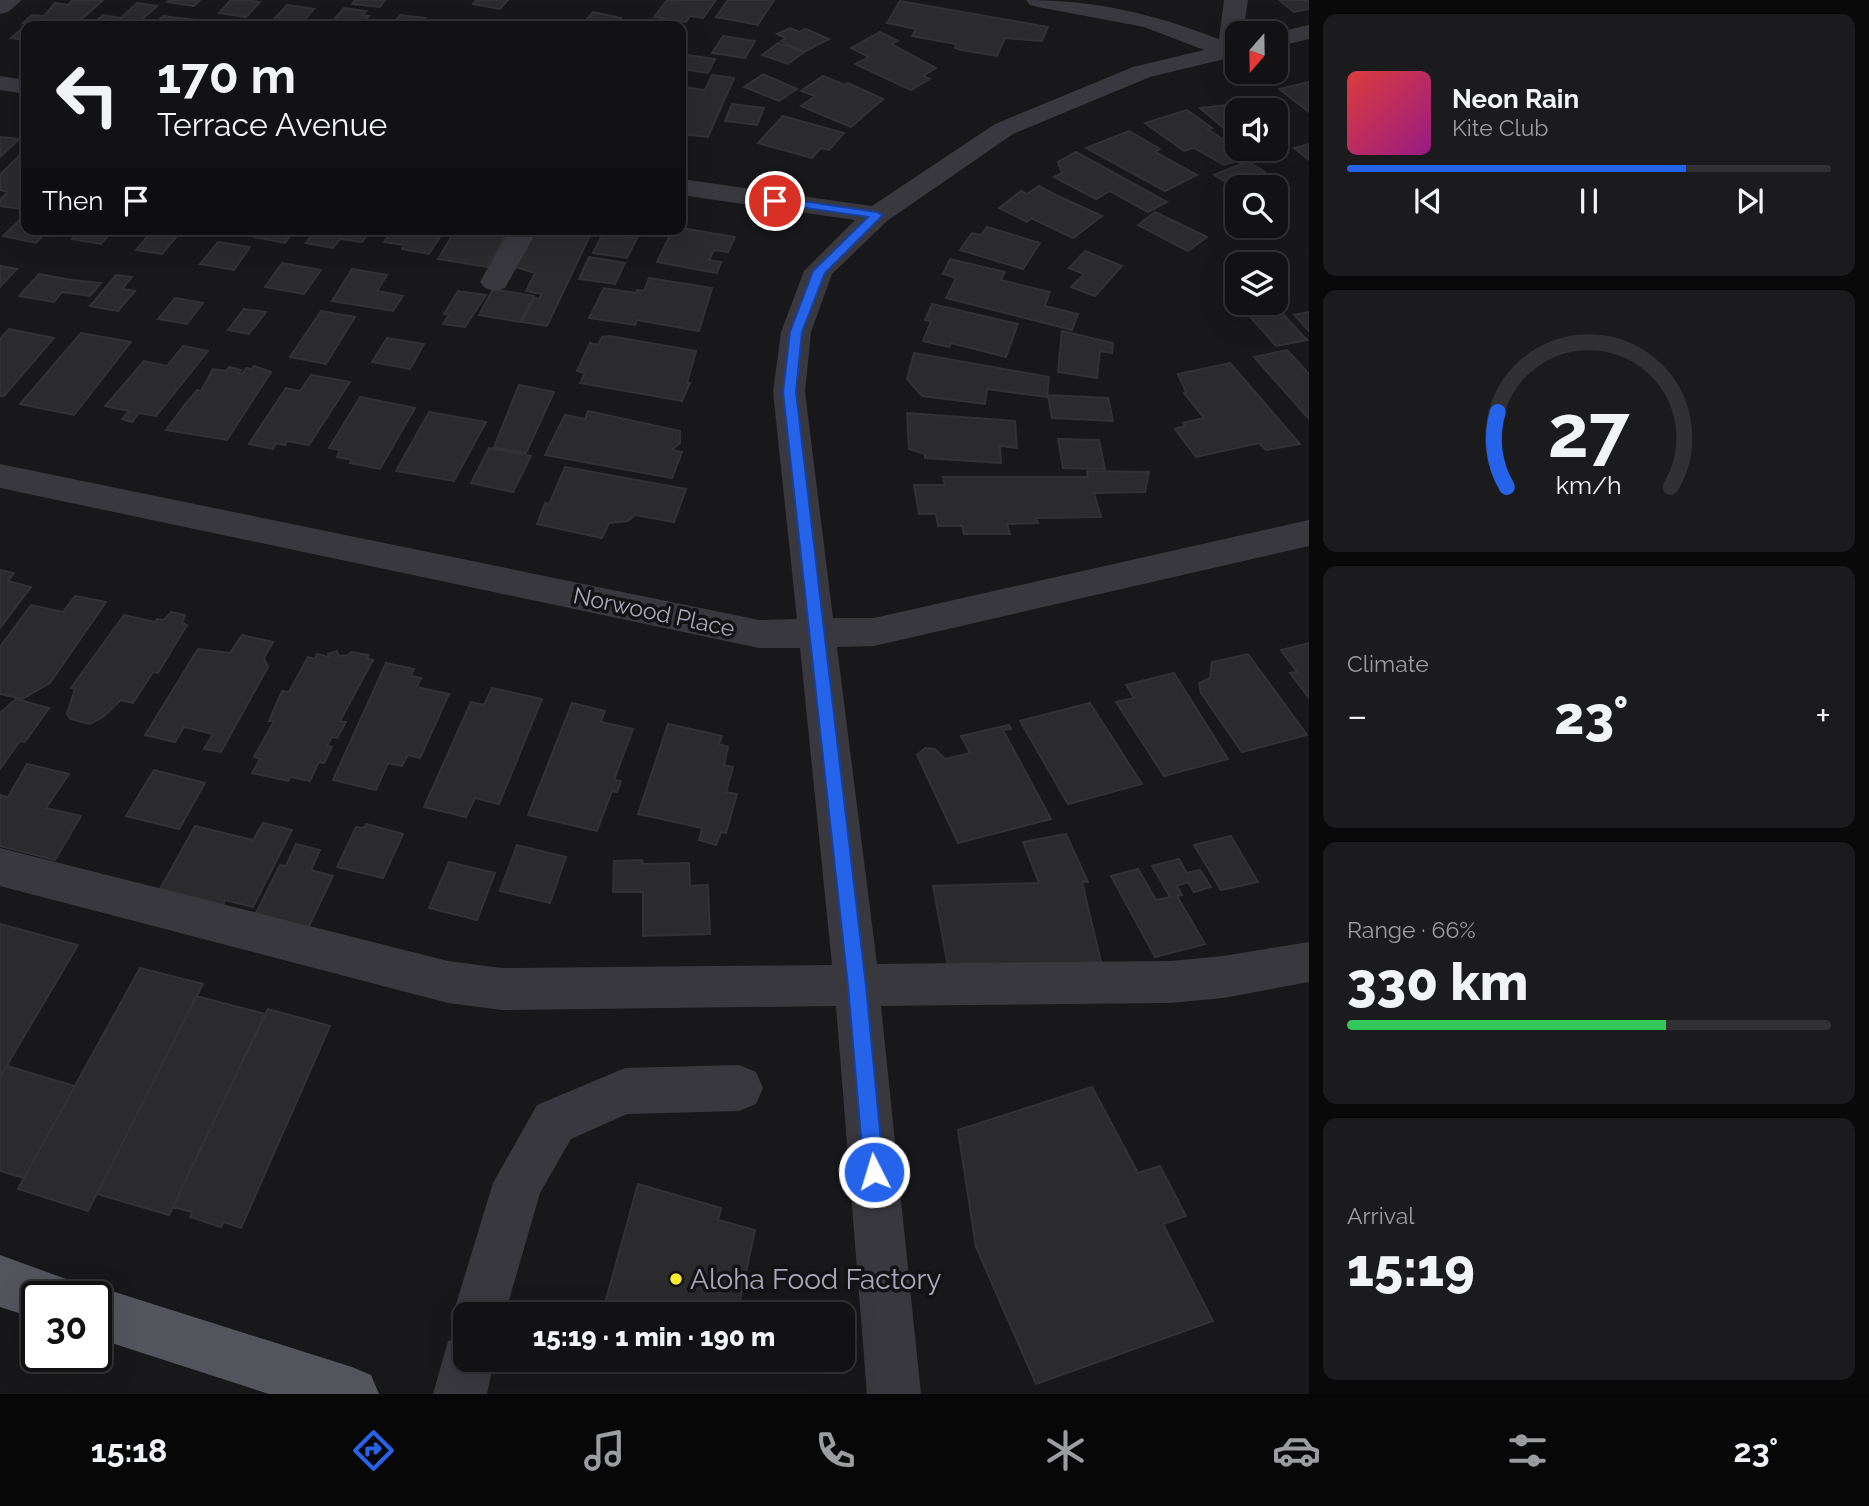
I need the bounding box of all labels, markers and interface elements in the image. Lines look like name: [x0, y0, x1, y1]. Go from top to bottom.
north arrow: [1225, 21, 1288, 84]
map controls: [1225, 21, 1288, 315]
text: 170 m: [157, 47, 296, 104]
icon: left: [42, 49, 133, 140]
text: Neon Rain: [1452, 84, 1579, 114]
button: sound: [1225, 98, 1288, 161]
text: Terrace Avenue: [157, 106, 387, 143]
text: Kite Club: [1452, 114, 1549, 141]
pin: [745, 171, 805, 231]
button: search: [1225, 175, 1288, 238]
icon: arrive: [117, 182, 155, 220]
icon: arrive: [756, 182, 794, 220]
icon: previous: [1409, 182, 1447, 220]
icon: pause: [1570, 182, 1608, 220]
icon: next: [1731, 182, 1769, 220]
text: Then: [42, 186, 103, 216]
button: layers: [1225, 252, 1288, 315]
text: 27: [1548, 389, 1630, 474]
text: km/h: [1556, 470, 1622, 500]
street label: Norwood Place: [571, 581, 737, 642]
text: Climate: [1347, 650, 1429, 677]
text: 23°: [1554, 685, 1628, 746]
text: −: [1347, 693, 1367, 738]
text: +: [1815, 693, 1831, 738]
text: Range · 66%: [1347, 916, 1476, 943]
text: 330 km: [1347, 951, 1528, 1012]
position arrow: [837, 1135, 911, 1209]
text: Arrival: [1347, 1202, 1414, 1229]
text: 15:19: [1347, 1237, 1475, 1298]
place label: Aloha Food Factory: [690, 1263, 941, 1296]
marker: Aloha Food Factory: [668, 1271, 684, 1287]
speed limit sign: 30: [21, 1281, 112, 1372]
text: 15:19 · 1 min · 190 m: [533, 1322, 775, 1352]
icon: directions: [349, 1426, 398, 1475]
icon: music: [580, 1426, 629, 1475]
icon: phone: [811, 1426, 860, 1475]
icon: climate: [1041, 1426, 1090, 1475]
icon: car: [1272, 1426, 1321, 1475]
icon: filters: [1503, 1426, 1552, 1475]
text: 15:18: [91, 1432, 167, 1469]
text: 23°: [1734, 1432, 1778, 1469]

